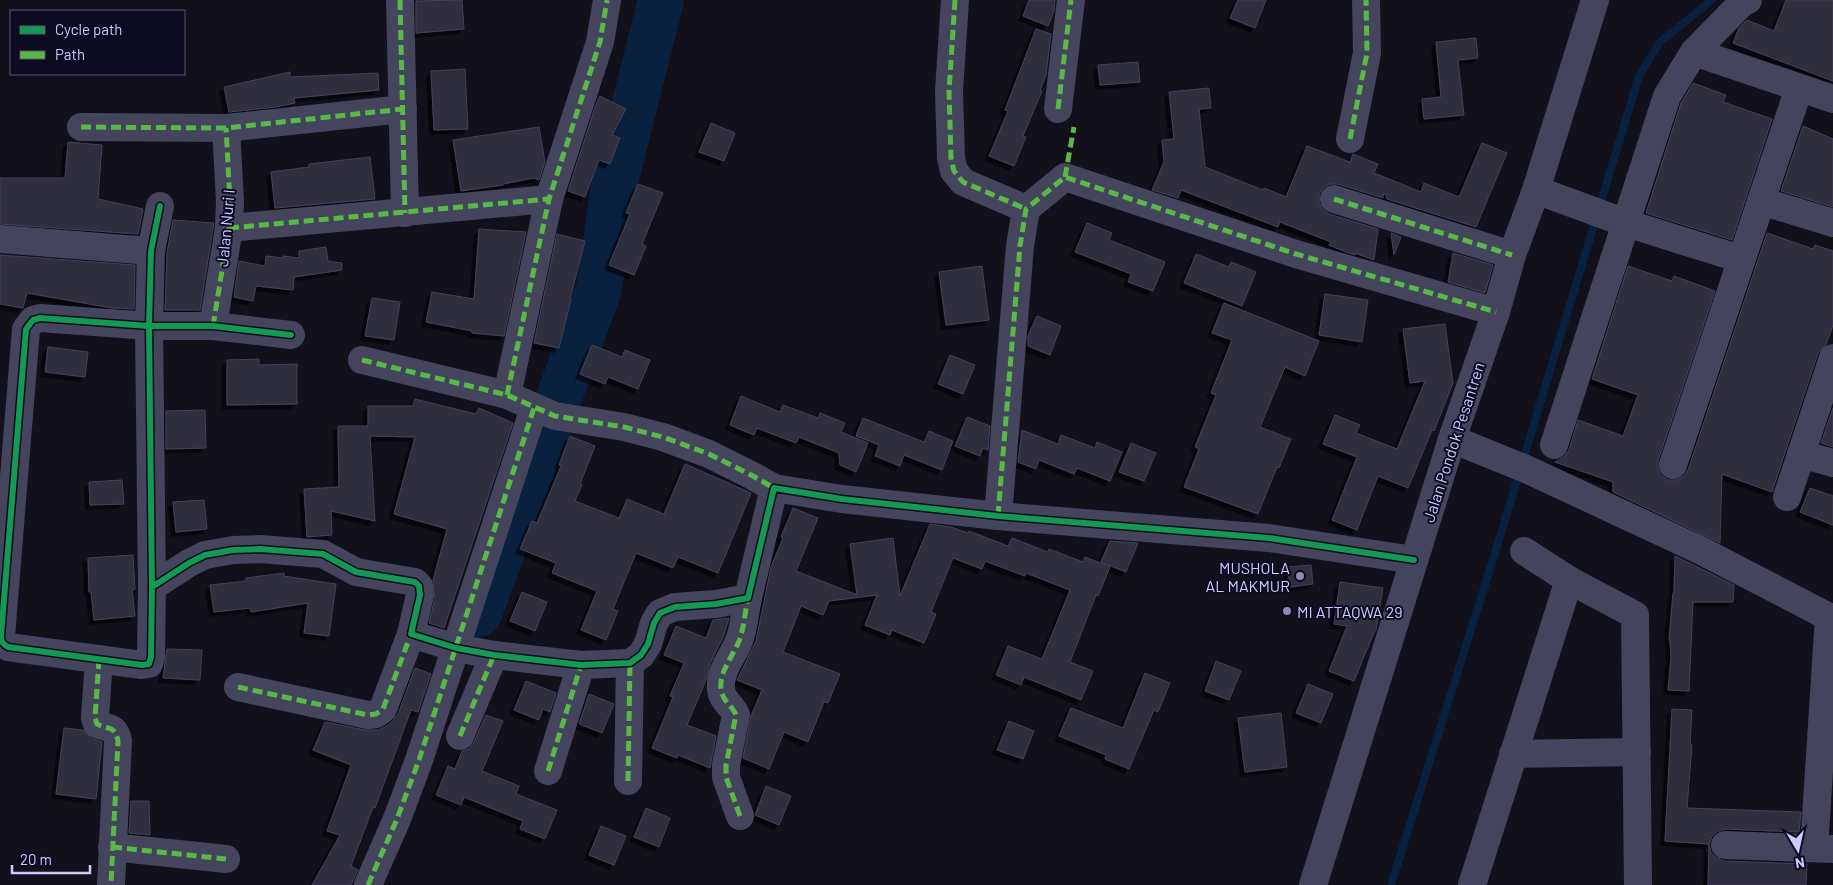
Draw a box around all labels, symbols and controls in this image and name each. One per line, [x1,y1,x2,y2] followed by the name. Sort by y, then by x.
[10,10,185,75] legend
[55,20,122,38] text: Cycle path
[55,45,85,63] text: Path
[212,188,238,268] street label: Jalan Nuri I
[1418,360,1488,524] street label: Jalan Pondok Pesantren
[1205,558,1290,595] place label: MUSHOLA AL MAKMUR
[1294,570,1306,582] marker: MUSHOLA AL MAKMUR
[1297,602,1403,621] place label: MI ATTAQWA 29
[1281,605,1293,617] marker: MI ATTAQWA 29
[1773,825,1823,875] north arrow
[12,842,90,874] scale bar
[20,850,52,868] text: 20 m
[1794,854,1806,872] text: N

